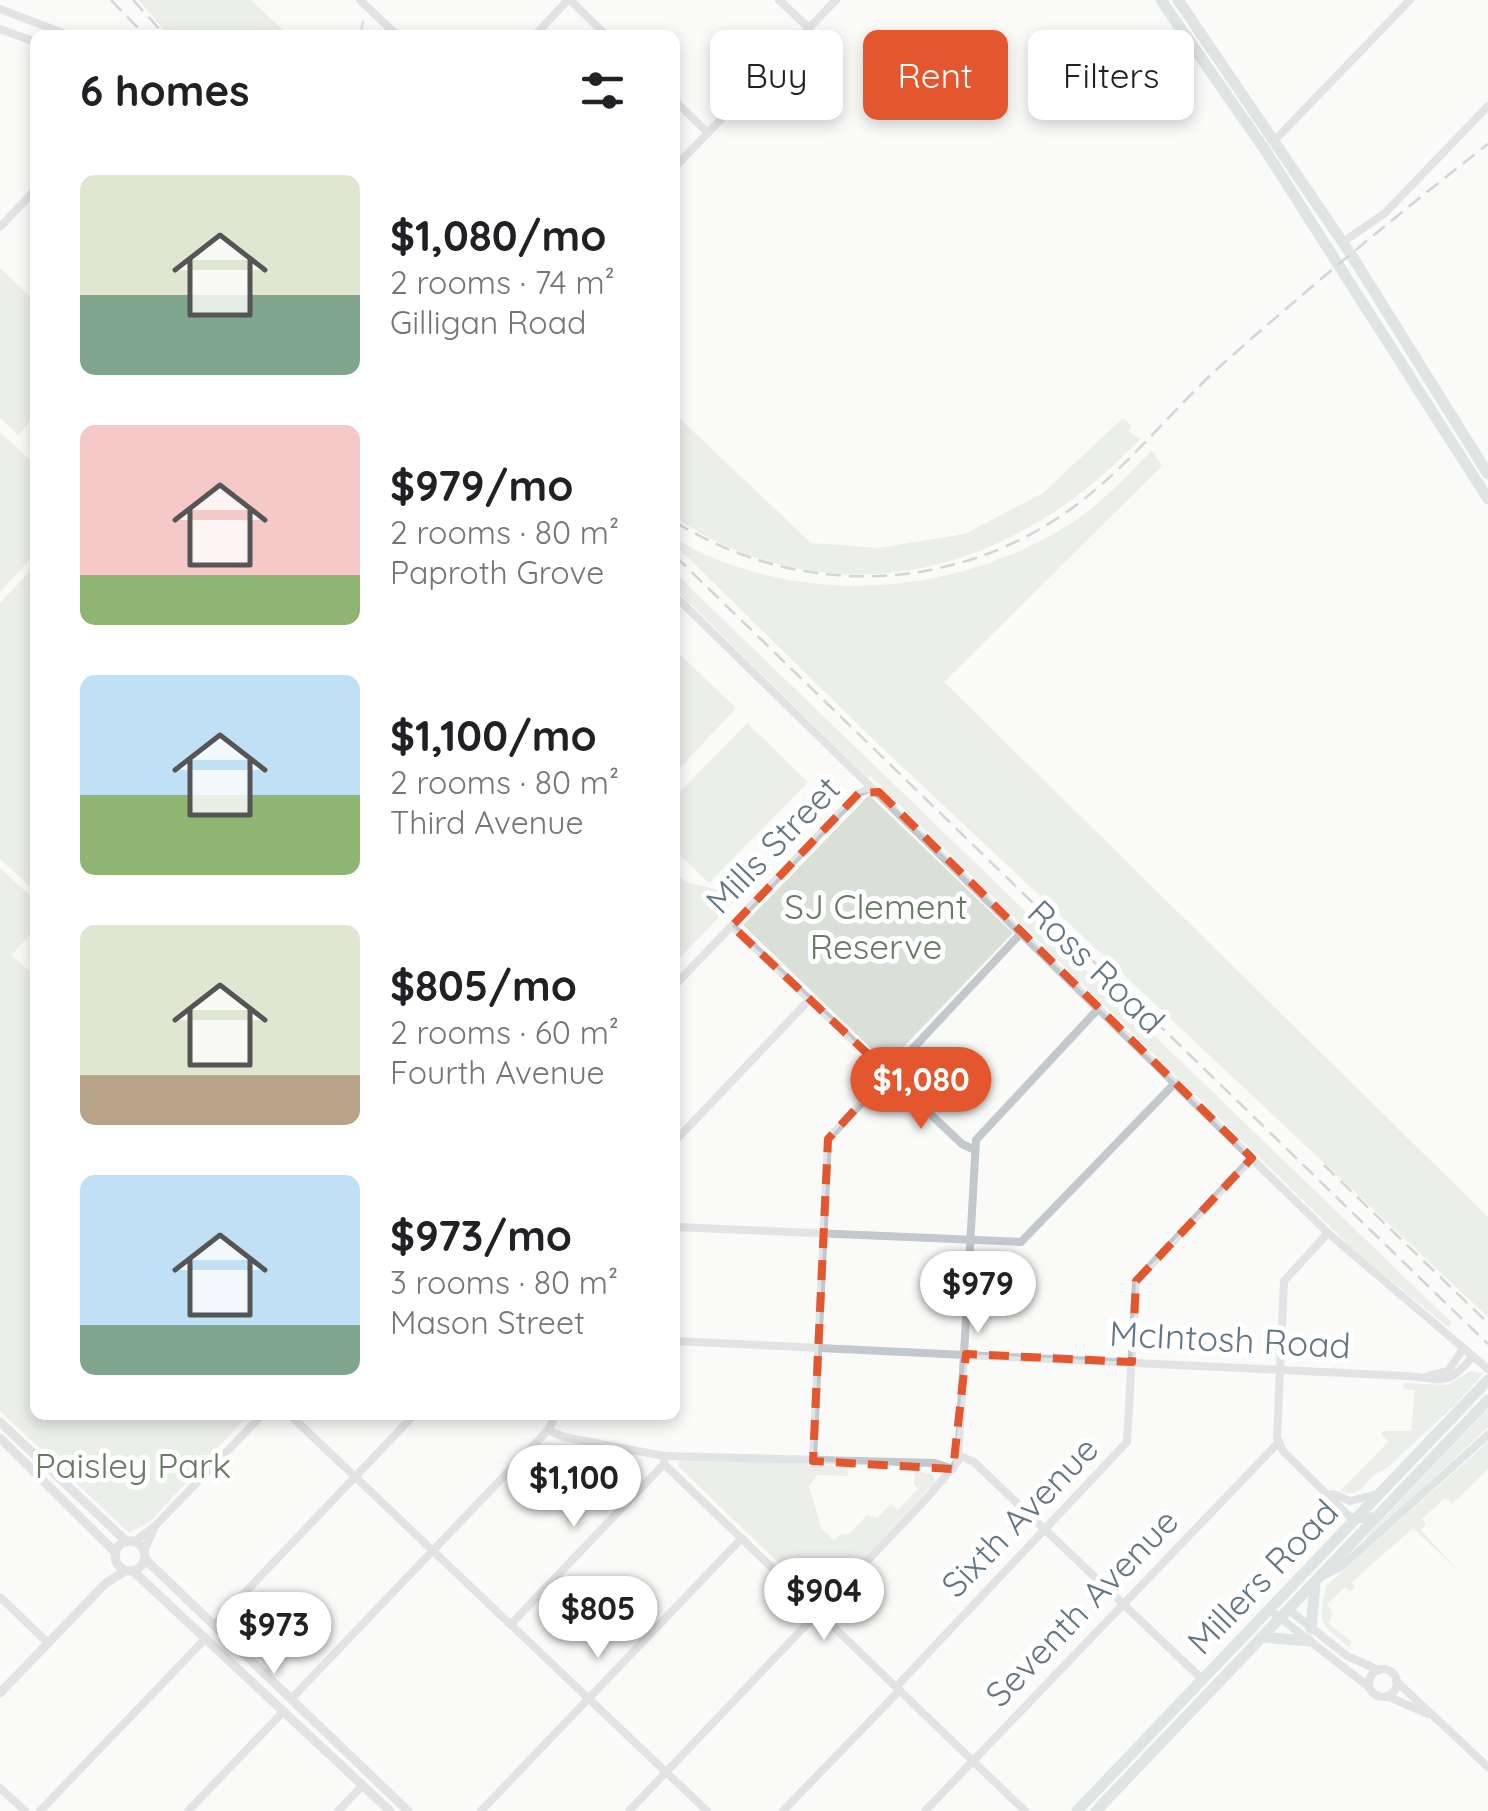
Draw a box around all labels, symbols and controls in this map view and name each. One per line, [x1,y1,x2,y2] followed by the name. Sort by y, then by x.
[710,30,843,120] chip: Buy
[863,30,1008,120] chip: Rent
[1028,30,1194,120] chip: Filters
[575,63,630,118] icon: filters
[80,64,250,117] text: 6 homes
[390,209,606,262] text: $1,080/mo
[160,215,280,335] icon: home
[390,262,615,302] text: 2 rooms · 74 m²
[390,302,586,342] text: Gilligan Road
[390,459,573,512] text: $979/mo
[160,465,280,585] icon: home
[390,512,619,552] text: 2 rooms · 80 m²
[390,552,604,592] text: Paproth Grove
[390,709,597,762] text: $1,100/mo
[160,715,280,835] icon: home
[390,762,619,802] text: 2 rooms · 80 m²
[696,766,849,922] street label: Mills Street
[390,802,584,842] text: Third Avenue
[784,884,968,968] park label: SJ Clement Reserve
[1019,890,1174,1042] street label: Ross Road
[390,959,577,1012] text: $805/mo
[160,965,280,1085] icon: home
[390,1012,619,1052] text: 2 rooms · 60 m²
[840,1047,1002,1132] pin: $1,080
[390,1052,605,1092] text: Fourth Avenue
[872,1059,970,1099] text: $1,080
[390,1209,572,1262] text: $973/mo
[160,1215,280,1335] icon: home
[919,1251,1037,1336] pin: $979
[390,1262,618,1302] text: 3 rooms · 80 m²
[942,1263,1014,1303] text: $979
[390,1302,585,1342] text: Mason Street
[1108,1311,1352,1367] street label: McIntosh Road
[932,1427,1107,1606] street label: Sixth Avenue
[35,1443,231,1487] park label: Paisley Park
[493,1445,655,1530] pin: $1,100
[529,1457,619,1497] text: $1,100
[1178,1490,1347,1663] street label: Millers Road
[976,1499,1187,1716] street label: Seventh Avenue
[765,1558,883,1643] pin: $904
[786,1570,862,1610] text: $904
[539,1576,657,1661] pin: $805
[561,1588,635,1628] text: $805
[215,1592,333,1677] pin: $973
[238,1604,310,1644] text: $973

